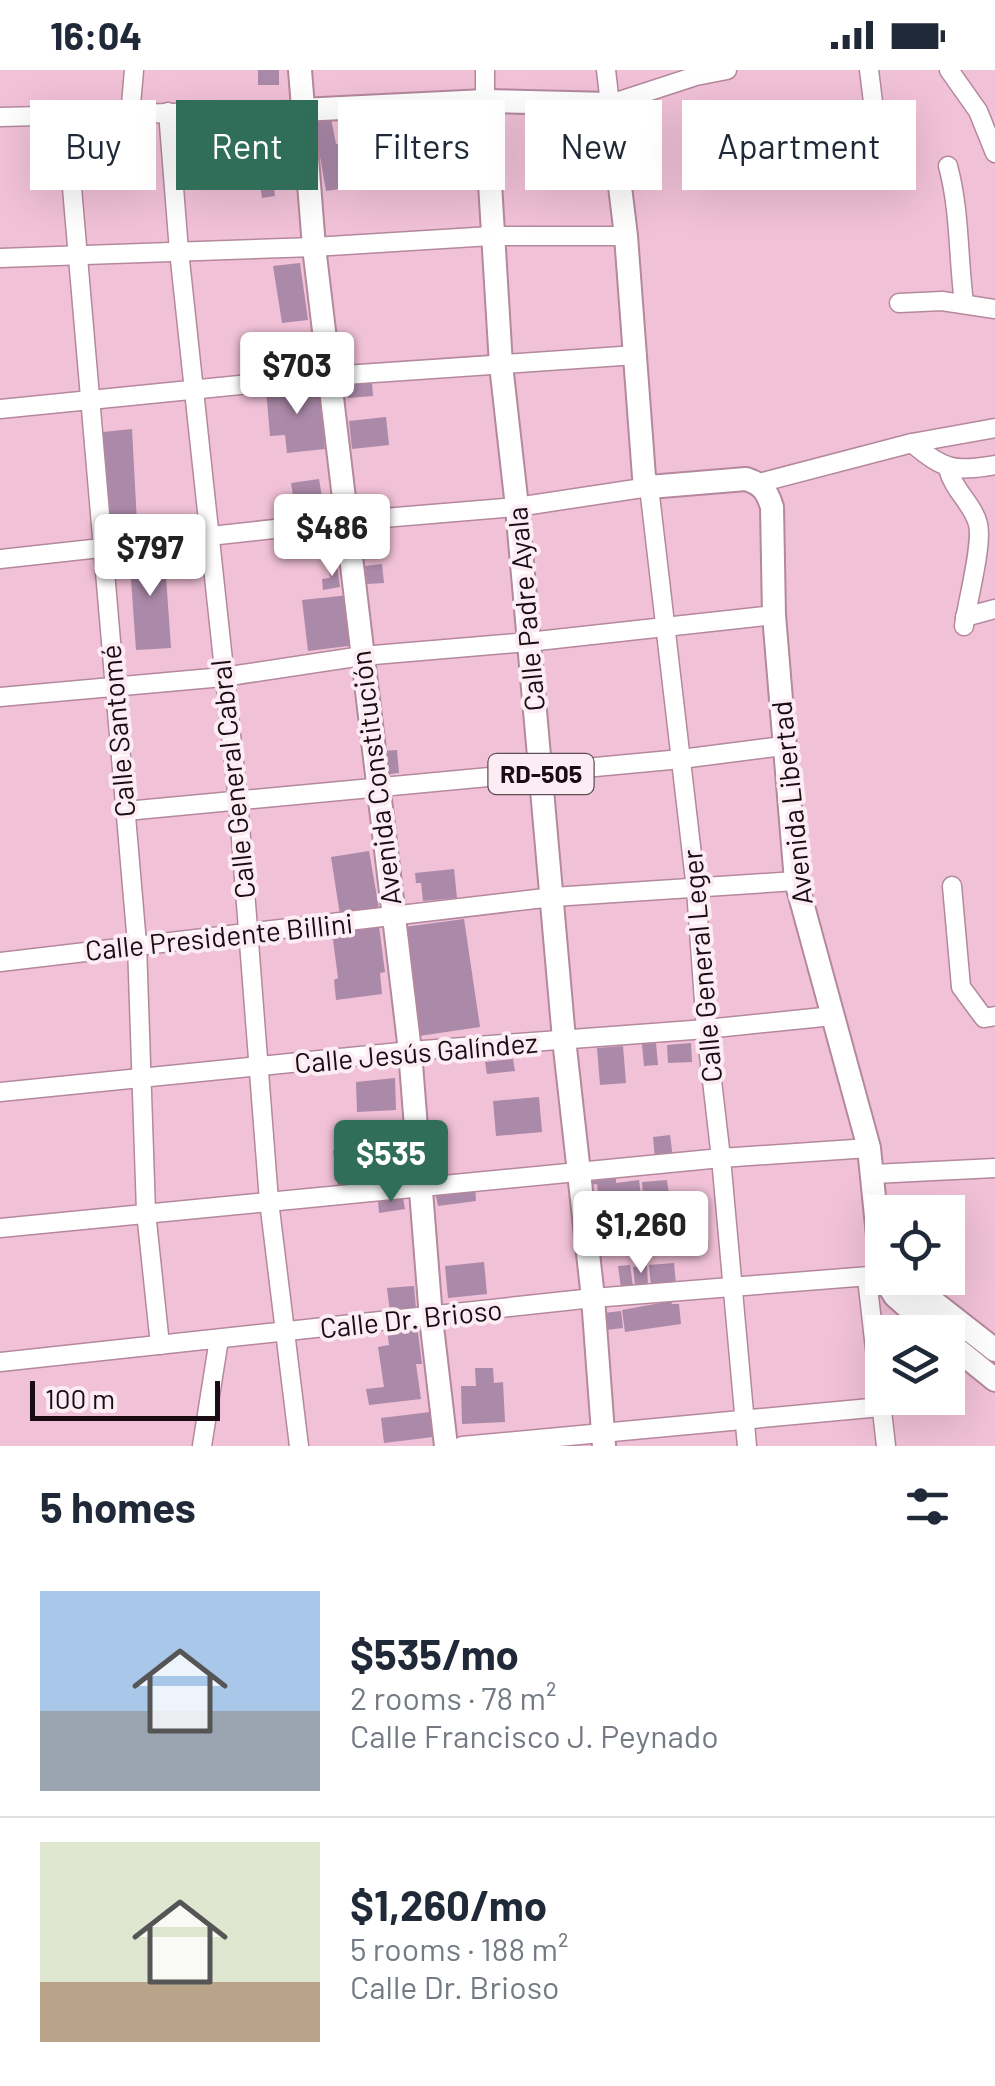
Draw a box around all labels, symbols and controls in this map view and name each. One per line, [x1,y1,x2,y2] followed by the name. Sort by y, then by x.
[50,12,142,58] text: 16:04
[30,100,156,190] chip: Buy
[176,100,318,190] chip: Rent
[338,100,505,190] chip: Filters
[525,100,662,190] chip: New
[682,100,916,190] chip: Apartment
[238,332,356,417] pin: $703
[262,345,332,383] text: $703
[273,494,391,579] pin: $486
[499,505,551,713] street label: Calle Padre Ayala
[296,507,368,545] text: $486
[91,514,209,599] pin: $797
[116,527,184,565] text: $797
[93,643,141,819] street label: Calle Santomé
[343,649,408,907] street label: Avenida Constitución
[203,658,261,900] street label: Calle General Cabral
[763,699,819,907] street label: Avenida Libertad
[488,754,594,794] road number: RD-505
[674,848,728,1084] street label: Calle General Leger
[83,905,354,967] street label: Calle Presidente Billini
[293,1024,539,1080] street label: Calle Jesús Galíndez
[332,1120,450,1205] pin: $535
[356,1133,426,1171] text: $535
[560,1191,722,1276] pin: $1,260
[865,1195,965,1415] map controls
[865,1195,965,1295] button: locate
[595,1204,687,1242] text: $1,260
[318,1292,504,1344] street label: Calle Dr. Brioso
[865,1315,965,1415] button: layers
[30,1376,220,1420] scale bar
[45,1381,115,1415] text: 100 m
[900,1479,955,1534] icon: filters
[40,1481,196,1531] text: 5 homes
[350,1628,519,1678] text: $535/mo
[120,1631,240,1751] icon: home
[350,1678,556,1716] text: 2 rooms · 78 m²
[350,1716,719,1754] text: Calle Francisco J. Peynado
[350,1879,547,1929] text: $1,260/mo
[120,1882,240,2002] icon: home
[350,1929,568,1967] text: 5 rooms · 188 m²
[350,1967,560,2005] text: Calle Dr. Brioso

